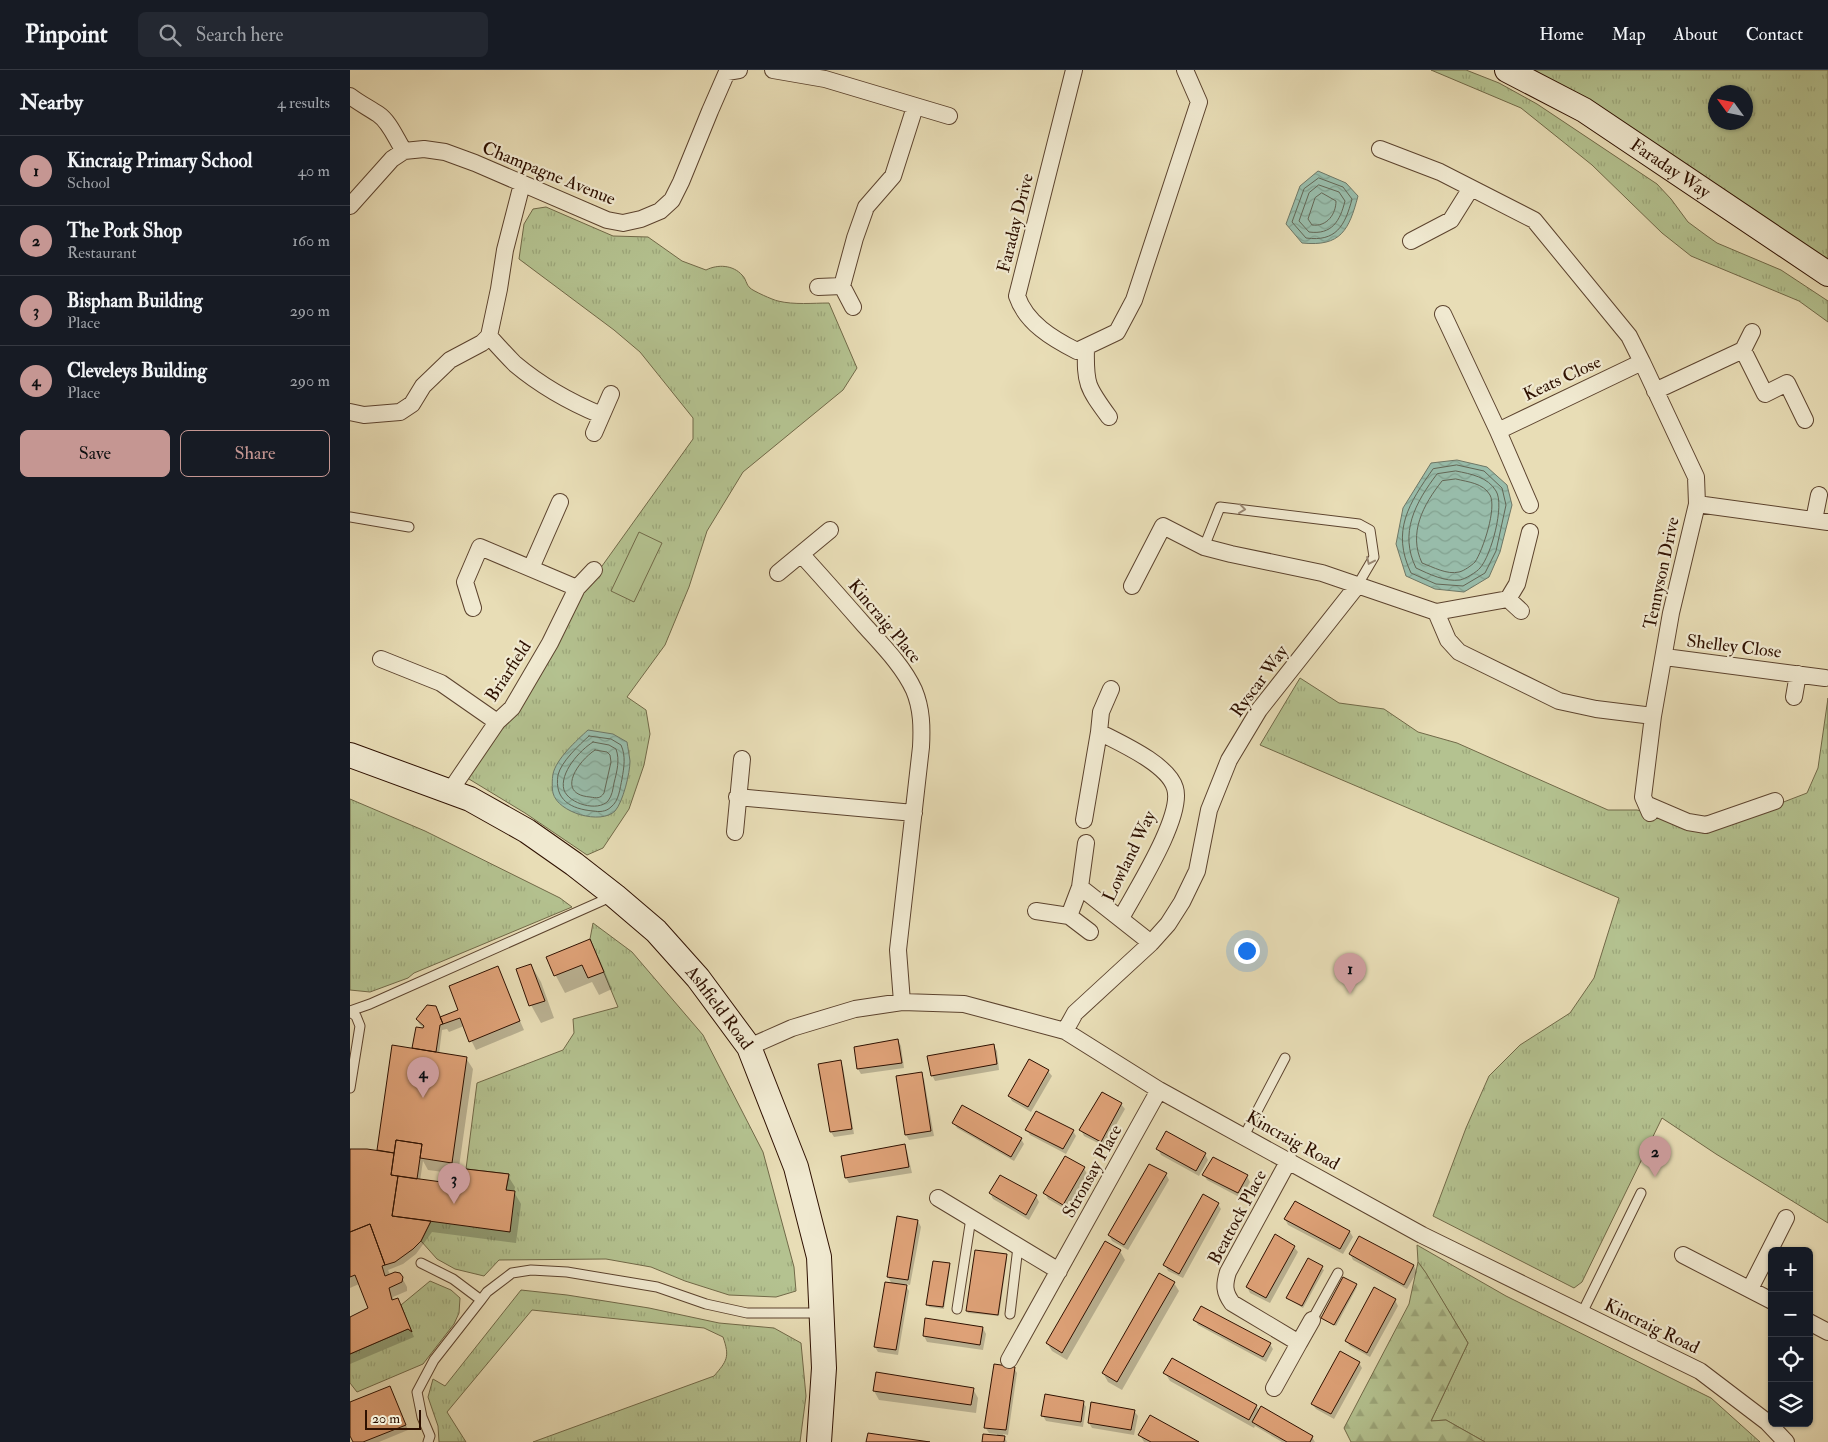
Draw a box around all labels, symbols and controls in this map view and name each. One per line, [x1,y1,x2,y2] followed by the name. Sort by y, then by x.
[138,12,488,57] search box
[25,19,108,50] text: Pinpoint
[156,21,184,49] icon: search
[196,23,283,47] text: Search here
[1539,23,1584,46] text: Home
[1612,23,1646,46] text: Map
[1674,23,1718,46] text: About
[1746,23,1803,46] text: Contact
[1708,85,1753,130] north arrow
[20,89,83,116] text: Nearby
[277,93,330,113] text: 4 results
[1626,133,1716,204] street label: Faraday Way
[479,136,619,211] street label: Champagne Avenue
[67,149,252,173] text: Kincraig Primary School
[33,161,39,181] text: 1
[297,161,330,181] text: 40 m
[992,171,1039,275] street label: Faraday Drive
[67,173,110,193] text: School
[67,219,182,243] text: The Pork Shop
[32,231,40,251] text: 2
[292,231,330,251] text: 160 m
[67,243,136,263] text: Restaurant
[67,289,203,313] text: Bispham Building
[33,301,39,321] text: 3
[290,301,330,321] text: 290 m
[67,313,100,333] text: Place
[1520,350,1605,406] street label: Keats Close
[67,359,207,383] text: Cleveleys Building
[32,371,40,391] text: 4
[290,371,330,391] text: 290 m
[67,383,100,403] text: Place
[20,430,170,477] button: Save
[180,430,330,477] button: Share
[1239,503,1247,514] one-way arrow
[1638,514,1685,631] street label: Tennyson Drive
[1367,556,1377,565] one-way arrow
[843,575,927,668] street label: Kincraig Place
[1685,629,1783,664] street label: Shelley Close
[480,636,537,706] street label: Briarfield
[1226,640,1294,722] street label: Ryscar Way
[1098,806,1162,906] street label: Lowland Way
[1234,938,1260,964] your location
[1334,953,1366,994] pin: 1
[680,960,758,1054] street label: Ashfield Road
[407,1057,439,1098] pin: 4
[1242,1105,1344,1176] street label: Kincraig Road
[1057,1120,1128,1222] street label: Stronsay Place
[1639,1136,1671,1177] pin: 2
[438,1163,470,1204] pin: 3
[1203,1166,1272,1269] street label: Beattock Place
[1768,1247,1813,1427] map controls
[1768,1247,1813,1292] button: +
[1768,1292,1813,1337] button: −
[1600,1294,1703,1359] street label: Kincraig Road
[1768,1337,1813,1382] button: locate
[1768,1382,1813,1427] button: layers
[365,1407,421,1430] scale bar
[372,1410,400,1427] text: 20 m

